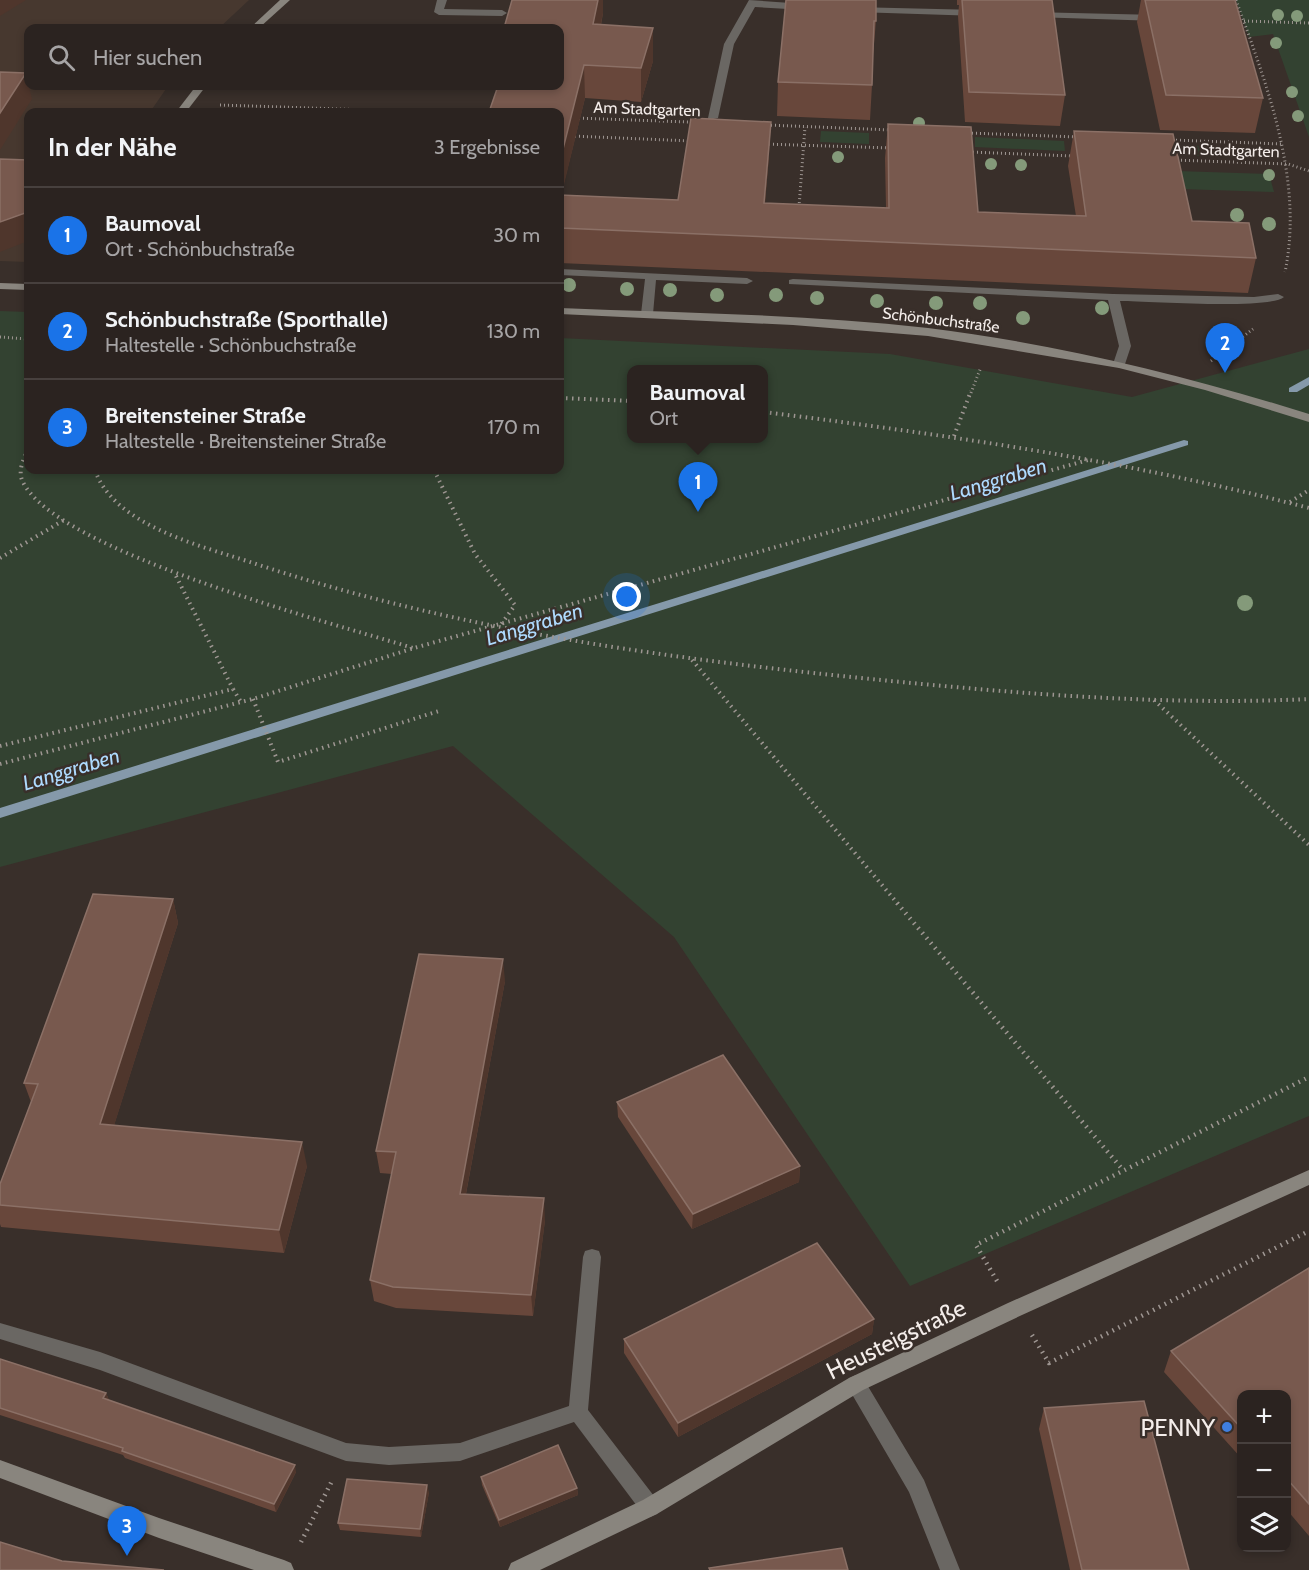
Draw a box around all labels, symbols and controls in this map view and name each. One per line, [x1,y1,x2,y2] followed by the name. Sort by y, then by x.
[24,24,564,90] search box
[45,41,78,74] icon: search
[93,44,202,71] text: Hier suchen
[593,98,701,120] street label: Am Stadtgarten
[48,131,177,163] text: In der Nähe
[434,135,540,159] text: 3 Ergebnisse
[1172,139,1280,161] street label: Am Stadtgarten
[105,210,201,237] text: Baumoval
[64,223,71,247] text: 1
[493,223,540,247] text: 30 m
[105,237,295,261] text: Ort · Schönbuchstraße
[881,303,1001,337] street label: Schönbuchstraße
[105,306,389,333] text: Schönbuchstraße (Sporthalle)
[62,319,73,343] text: 2
[487,319,540,343] text: 130 m
[1206,324,1244,373] pin: 2
[105,333,356,357] text: Haltestelle · Schönbuchstraße
[627,365,768,443] popup
[650,379,745,406] text: Baumoval
[105,402,306,429] text: Breitensteiner Straße
[650,406,678,430] text: Ort
[62,415,73,439] text: 3
[488,415,540,439] text: 170 m
[105,429,386,453] text: Haltestelle · Breitensteiner Straße
[946,452,1050,506] water label: Langgraben
[678,462,718,512] pin: 1
[612,582,641,611] your location
[482,597,586,651] water label: Langgraben
[19,742,123,796] water label: Langgraben
[821,1293,971,1385] street label: Heusteigstraße
[1237,1390,1291,1552] map controls
[1237,1390,1291,1444] button: +
[1141,1413,1215,1442] place label: PENNY
[1220,1420,1234,1434] marker: PENNY
[1237,1444,1291,1498] button: −
[1237,1498,1291,1552] button: layers
[108,1506,146,1556] pin: 3

